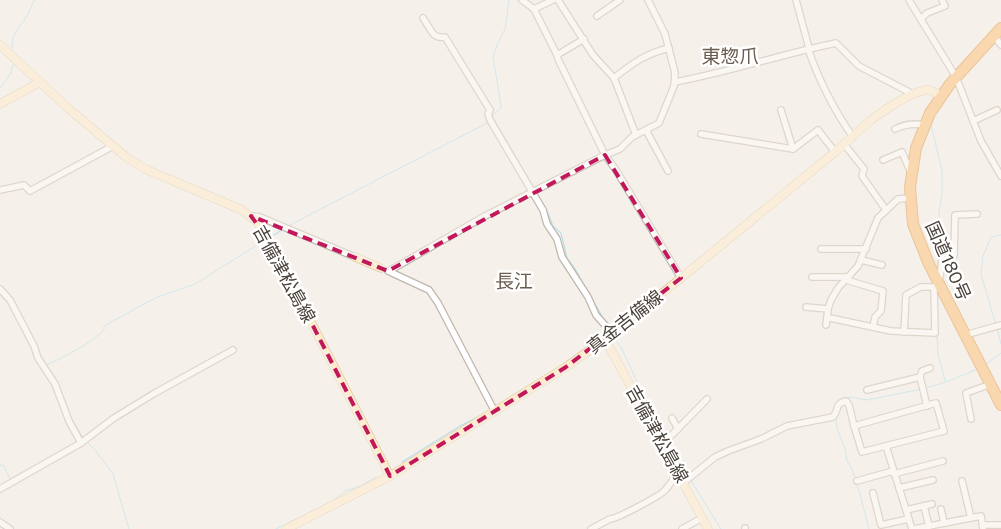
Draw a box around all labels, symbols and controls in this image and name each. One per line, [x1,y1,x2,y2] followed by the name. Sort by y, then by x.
[701,44,759,67] district label: 東惣爪
[922,218,976,304] street label: 国道180号
[249,221,321,326] street label: 吉備津松島線
[495,269,533,292] district label: 長江
[582,285,667,358] street label: 真金吉備線
[622,381,694,486] street label: 吉備津松島線

